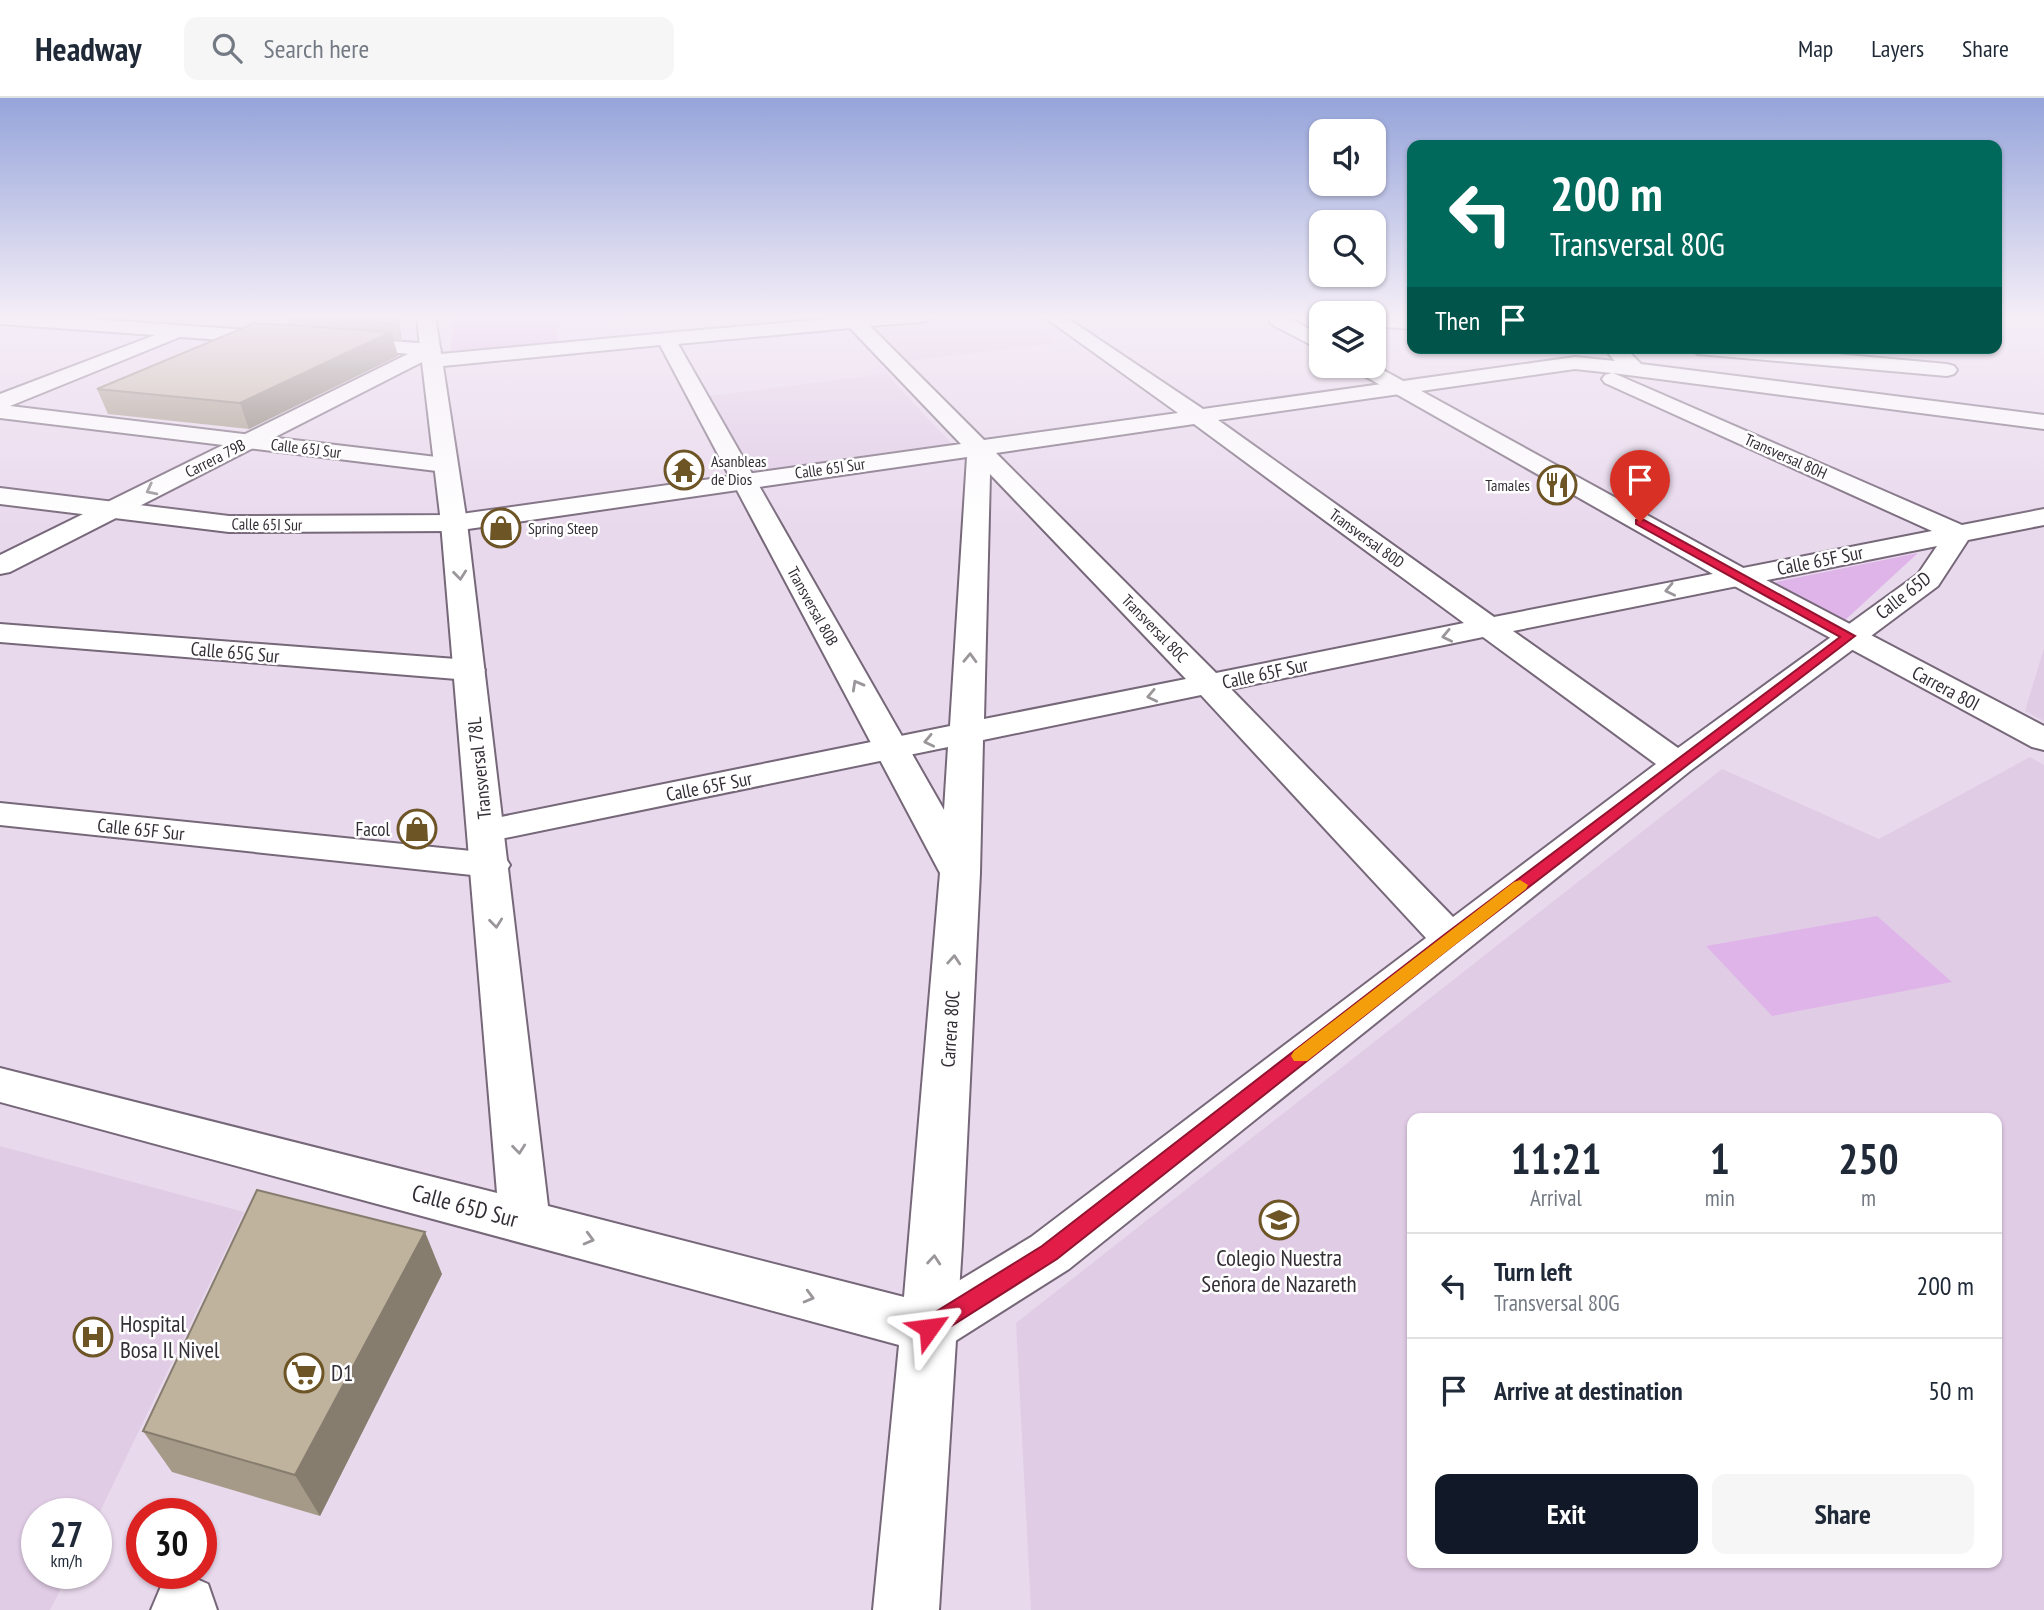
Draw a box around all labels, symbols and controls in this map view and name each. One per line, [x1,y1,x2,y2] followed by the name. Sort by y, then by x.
[184,17,674,80] search box
[35,27,142,70] text: Headway
[208,29,246,67] icon: search
[264,32,369,65] text: Search here
[1798,33,1833,64] text: Map
[1871,33,1924,64] text: Layers
[1962,33,2009,64] text: Share
[1309,119,1386,378] map controls
[1309,119,1386,196] button: sound
[1550,161,1663,225] text: 200 m
[1435,168,1526,259] icon: left
[1309,210,1386,287] button: search
[1550,223,1725,265] text: Transversal 80G
[1309,301,1386,378] button: layers
[1494,301,1532,339] icon: arrive
[1435,304,1480,337] text: Then
[1742,429,1830,483] street label: Transversal 80H
[181,434,249,482] street label: Carrera 79B
[270,434,343,462] street label: Calle 65J Sur
[663,449,705,491] temple icon: Asanbleas de Dios
[1610,450,1670,522] pin
[711,451,767,489] place label: Asanbleas de Dios
[794,453,867,483] street label: Calle 65I Sur
[1621,461,1659,499] icon: arrive
[1536,464,1578,506] restaurant icon: Tamales
[1485,475,1530,495] place label: Tamales
[146,482,158,496] one-way arrow
[1326,504,1408,572] street label: Transversal 80D
[480,507,522,549] shop icon: Spring Steep
[231,513,303,535] street label: Calle 65I Sur
[528,518,598,538] place label: Spring Steep
[1775,540,1866,580] street label: Calle 65F Sur
[783,563,843,649] street label: Transversal 80B
[1870,566,1936,624] street label: Calle 65D
[452,569,467,580] one-way arrow
[1664,582,1676,597] one-way arrow
[1118,590,1192,666] street label: Transversal 80C
[1441,627,1453,642] one-way arrow
[190,636,281,668] street label: Calle 65G Sur
[1220,652,1311,694] street label: Calle 65F Sur
[963,653,978,664] one-way arrow
[1908,660,1984,716] street label: Carrera 80I
[852,679,865,692] one-way arrow
[1146,687,1158,702] one-way arrow
[462,716,496,820] street label: Transversal 78L
[923,733,935,748] one-way arrow
[664,766,755,806] street label: Calle 65F Sur
[396,808,438,850] shop icon: Facol
[96,813,186,846] street label: Calle 65F Sur
[355,817,391,841] place label: Facol
[489,917,504,928] one-way arrow
[947,954,962,965] one-way arrow
[935,989,965,1068] street label: Carrera 80C
[1510,1131,1601,1186] text: 11:21
[1710,1131,1730,1186] text: 1
[1838,1131,1899,1186] text: 250
[511,1144,526,1155] one-way arrow
[409,1177,522,1234] street label: Calle 65D Sur
[1530,1183,1582,1212] text: Arrival
[1705,1183,1735,1212] text: min
[1861,1183,1876,1212] text: m
[1258,1199,1300,1241] school or university icon: Colegio Nuestra Señora de Nazareth
[583,1231,595,1245] one-way arrow
[1201,1243,1357,1298] place label: Colegio Nuestra Señora de Nazareth
[926,1254,941,1265] one-way arrow
[1494,1255,1572,1288] text: Turn left
[1435,1267,1473,1305] icon: left
[1916,1269,1974,1302] text: 200 m
[1494,1288,1620,1317] text: Transversal 80G
[803,1289,815,1303] one-way arrow
[892,1291,966,1365] position arrow
[120,1309,220,1364] place label: Hospital Bosa Il Nivel
[72,1316,114,1358] hospital icon: Hospital Bosa Il Nivel
[283,1352,325,1394] supermarket icon: D1
[331,1358,353,1387] place label: D1
[1435,1372,1473,1410] icon: arrive
[1494,1374,1683,1407] text: Arrive at destination
[1928,1374,1974,1407] text: 50 m
[1435,1474,1698,1554] button: Exit
[1712,1474,1974,1554] button: Share
[126,1498,217,1589] speed limit sign: 30
[50,1511,83,1557] text: 27
[51,1549,82,1572] text: km/h

